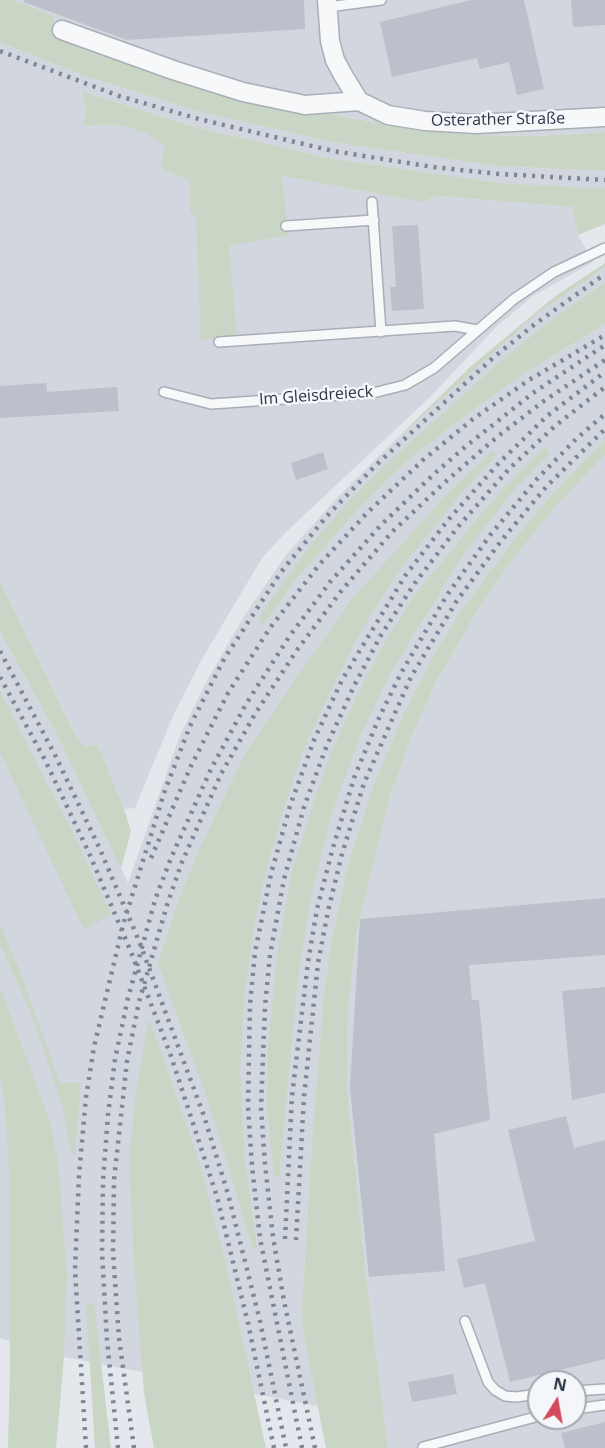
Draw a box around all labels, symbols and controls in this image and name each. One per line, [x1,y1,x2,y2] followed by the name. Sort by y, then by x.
[431,109,565,131] street label: Osterather Straße
[258,382,374,410] street label: Im Gleisdreieck
[527,1370,587,1430] north arrow
[552,1372,569,1396] text: N

